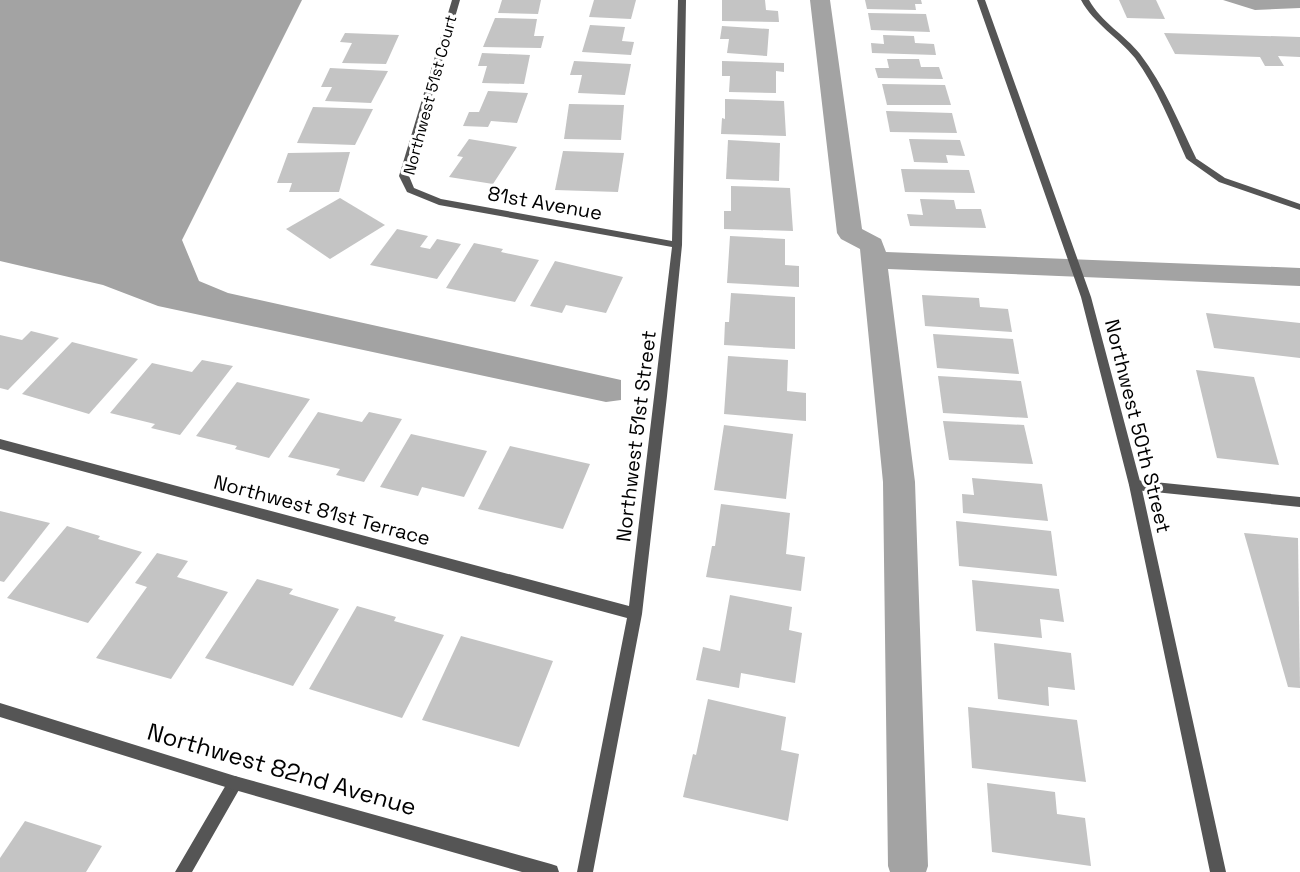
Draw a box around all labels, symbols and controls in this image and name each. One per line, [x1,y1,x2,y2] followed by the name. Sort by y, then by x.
[399,13,461,177] street label: Northwest 51st Court
[486,180,604,226] street label: 81st Avenue
[1099,316,1177,536] street label: Northwest 50th Street
[610,329,662,543] street label: Northwest 51st Street
[211,469,433,551] street label: Northwest 81st Terrace
[144,716,420,822] street label: Northwest 82nd Avenue

